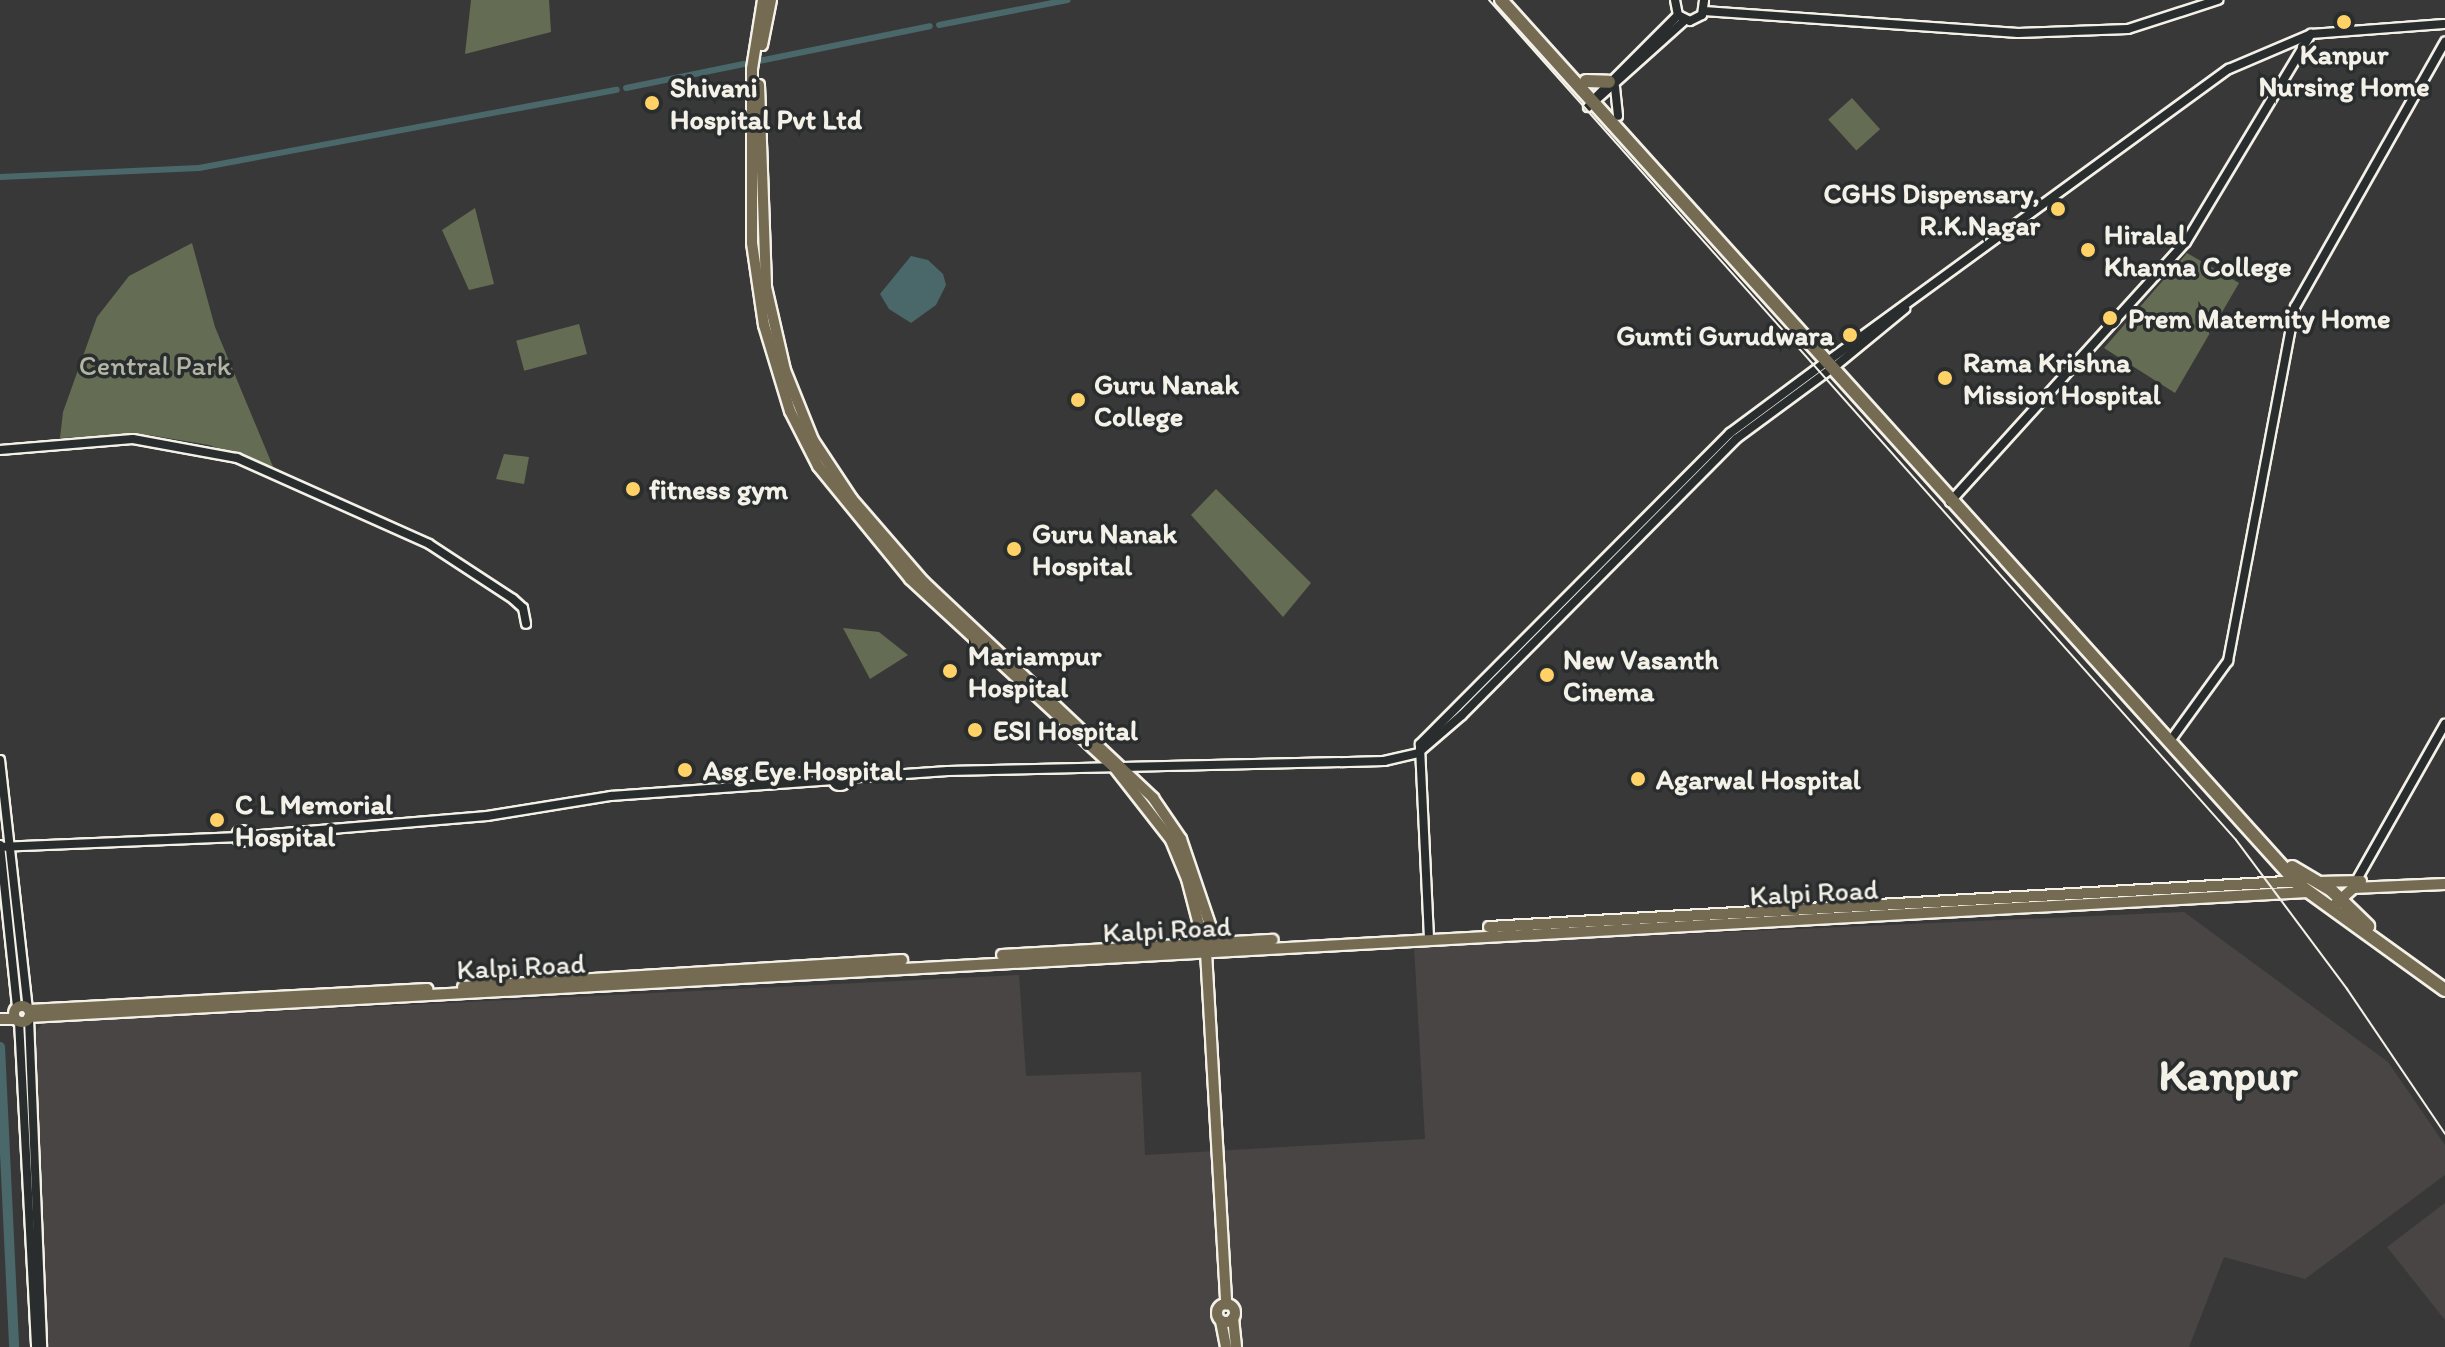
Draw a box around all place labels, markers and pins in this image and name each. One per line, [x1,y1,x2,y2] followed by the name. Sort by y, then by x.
[2333,11,2355,33] marker: Kanpur Nursing Home
[2258,37,2430,103] place label: Kanpur Nursing Home
[670,70,862,136] place label: Shivani Hospital Pvt Ltd
[641,92,663,114] marker: Shivani Hospital Pvt Ltd
[1823,176,2040,242] place label: CGHS Dispensary, R.K.Nagar
[2047,198,2069,220] marker: CGHS Dispensary, R.K.Nagar
[2104,217,2292,283] place label: Hiralal Khanna College
[2079,241,2097,259] marker: Hiralal Khanna College
[2128,301,2392,335] place label: Prem Maternity Home
[2099,307,2121,329] marker: Prem Maternity Home
[1616,318,1834,352] place label: Gumti Gurudwara
[1841,326,1859,344] marker: Gumti Gurudwara
[1963,345,2161,411] place label: Rama Krishna Mission Hospital
[1094,367,1239,433] place label: Guru Nanak College
[1934,367,1956,389] marker: Rama Krishna Mission Hospital
[1069,391,1087,409] marker: Guru Nanak College
[649,472,788,506] place label: fitness gym
[624,480,642,498] marker: fitness gym
[1032,516,1177,582] place label: Guru Nanak Hospital
[1003,538,1025,560] marker: Guru Nanak Hospital
[968,638,1101,704] place label: Mariampur Hospital
[1563,642,1717,708] place label: New Vasanth Cinema
[939,660,961,682] marker: Mariampur Hospital
[1538,666,1556,684] marker: New Vasanth Cinema
[993,713,1138,747] place label: ESI Hospital
[964,719,986,741] marker: ESI Hospital
[703,753,902,787] place label: Asg Eye Hospital
[674,759,696,781] marker: Asg Eye Hospital
[1656,762,1861,796] place label: Agarwal Hospital
[1627,768,1649,790] marker: Agarwal Hospital
[235,787,393,853] place label: C L Memorial Hospital
[206,809,228,831] marker: C L Memorial Hospital

